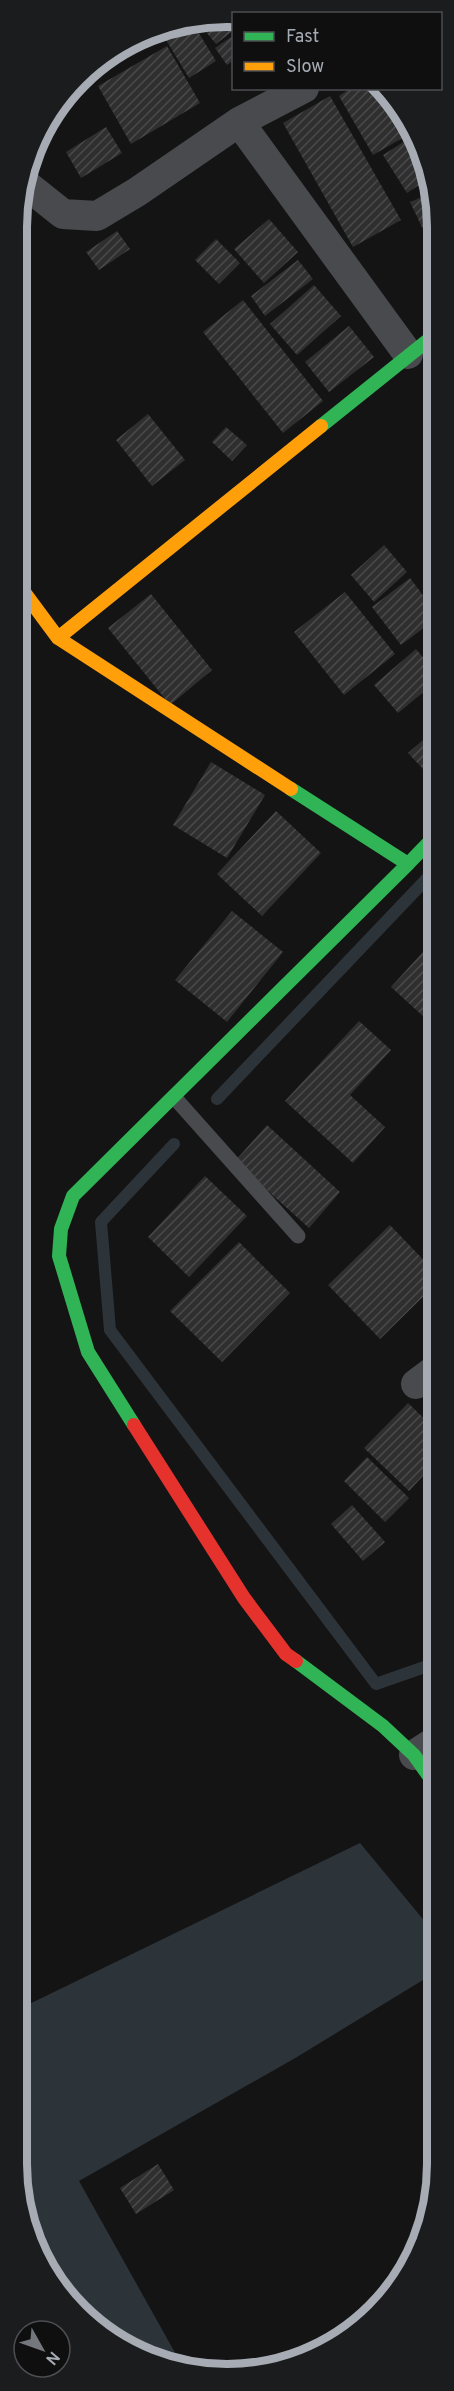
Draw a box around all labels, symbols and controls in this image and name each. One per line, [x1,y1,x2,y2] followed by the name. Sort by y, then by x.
[232,12,442,90] legend
[286,26,319,49] text: Fast
[286,56,324,79] text: Slow
[12,2319,72,2379] north arrow
[41,2347,63,2368] text: N

